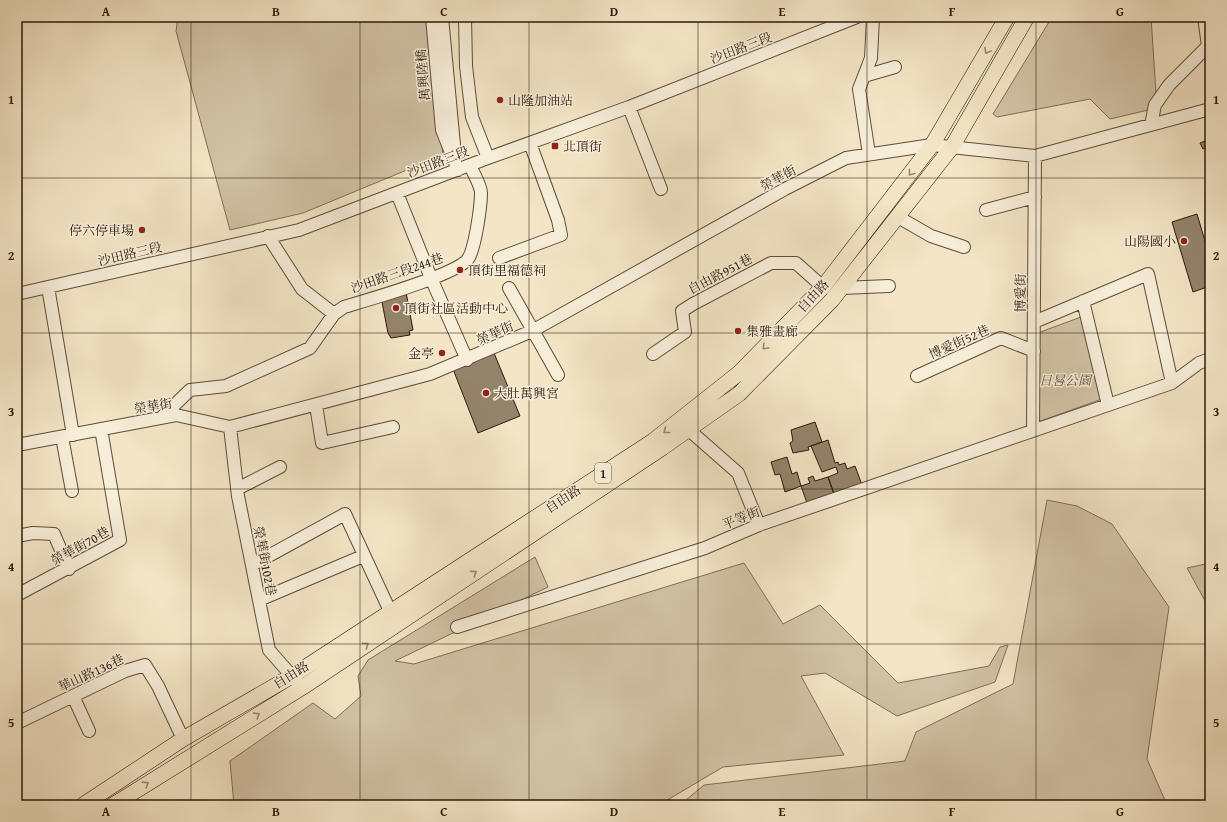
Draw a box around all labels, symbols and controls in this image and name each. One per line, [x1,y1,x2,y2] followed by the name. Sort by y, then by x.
[102,2,111,21] text: A
[272,2,280,21] text: B
[440,2,448,21] text: C
[610,2,618,21] text: D
[779,2,786,21] text: E
[949,2,956,21] text: F
[1116,2,1124,21] text: G
[707,27,775,69] street label: 沙田路三段
[985,47,992,54] one-way arrow
[411,48,435,102] street label: 萬興陸橋
[8,90,14,109] text: 1
[1213,90,1219,109] text: 1
[508,91,573,110] place label: 山隆加油站
[495,95,505,105] marker: 山隆加油站
[563,137,602,156] place label: 北頂街
[404,141,472,183] street label: 沙田路三段
[550,141,560,151] marker: 北頂街
[756,160,800,196] street label: 榮華街
[909,168,916,175] one-way arrow
[69,221,134,240] place label: 停六停車場
[137,225,147,235] marker: 停六停車場
[1124,232,1176,251] place label: 山陽國小
[1179,236,1189,246] marker: 山陽國小
[96,237,164,271] street label: 沙田路三段
[8,246,15,265] text: 2
[1213,246,1220,265] text: 2
[348,248,446,298] street label: 沙田路三段244巷
[684,249,756,299] street label: 自由路951巷
[468,261,546,280] place label: 頂街里福德祠
[455,265,465,275] marker: 頂街里福德祠
[1011,273,1030,313] street label: 博愛街
[793,275,833,317] street label: 自由路
[404,299,508,318] place label: 頂街社區活動中心
[391,303,401,313] marker: 頂街社區活動中心
[473,316,517,350] street label: 榮華街
[926,320,992,364] street label: 博愛街52巷
[746,322,798,341] place label: 集雅畫廊
[733,326,743,336] marker: 集雅畫廊
[762,342,770,350] one-way arrow
[408,344,434,363] place label: 金亭
[437,348,447,358] marker: 金亭
[1039,371,1093,390] park label: 日晷公園
[494,384,559,403] place label: 大肚萬興宮
[481,388,491,398] marker: 大肚萬興宮
[132,394,174,418] street label: 榮華街
[8,402,14,421] text: 3
[1213,402,1219,421] text: 3
[663,426,670,433] one-way arrow
[595,463,611,483] road number: 1
[541,480,585,518] street label: 自由路
[719,502,763,534] street label: 平等街
[47,522,113,570] street label: 榮華街70巷
[249,524,281,598] street label: 榮華街102巷
[8,557,15,576] text: 4
[1213,557,1220,576] text: 4
[470,570,477,578] one-way arrow
[362,642,369,650] one-way arrow
[55,649,127,697] street label: 華山路136巷
[269,657,313,693] street label: 自由路
[8,713,15,732] text: 5
[252,713,259,720] one-way arrow
[1213,713,1220,732] text: 5
[142,782,149,789] one-way arrow
[102,802,111,821] text: A
[272,802,280,821] text: B
[440,802,448,821] text: C
[610,802,618,821] text: D
[779,802,786,821] text: E
[949,802,956,821] text: F
[1116,802,1124,821] text: G

